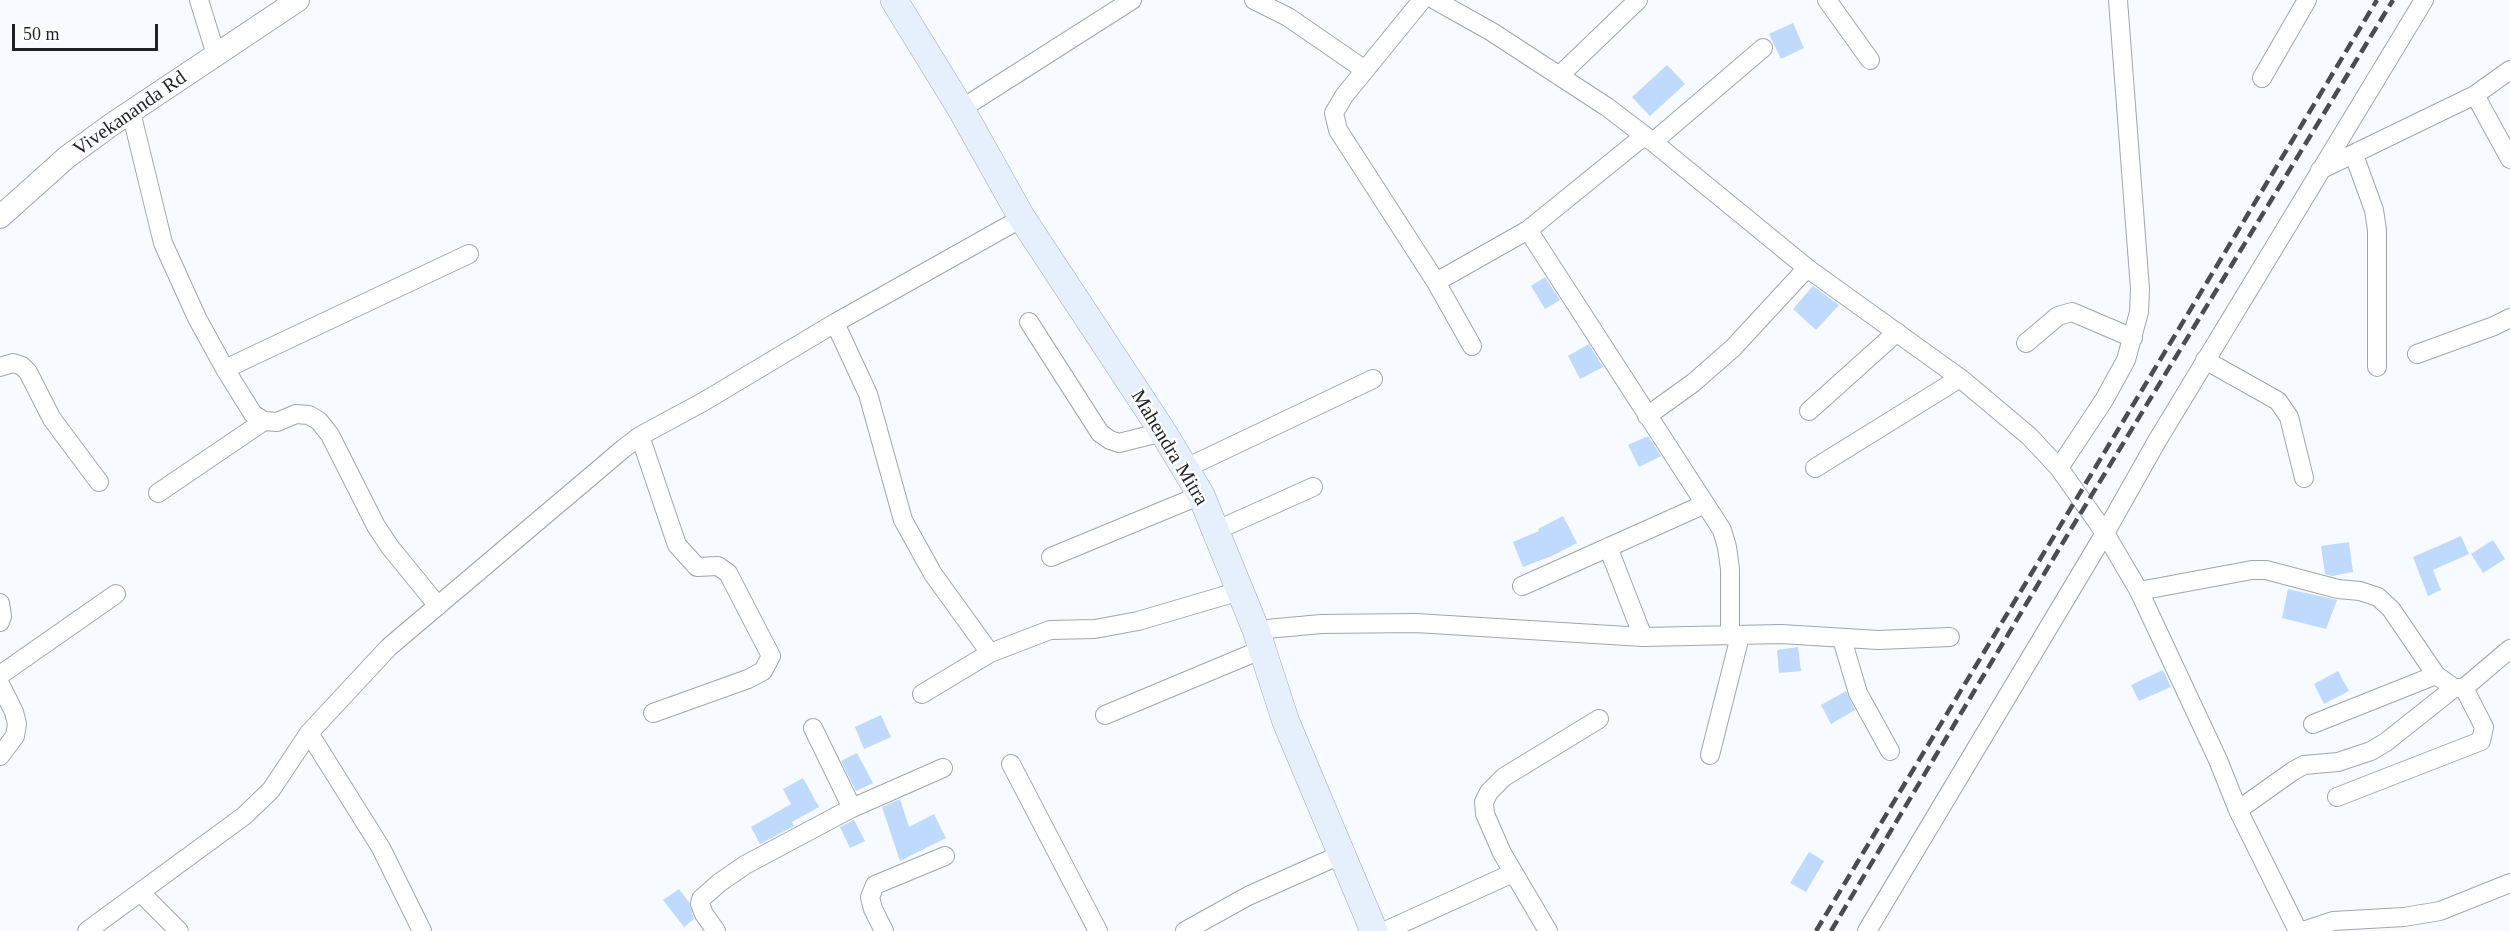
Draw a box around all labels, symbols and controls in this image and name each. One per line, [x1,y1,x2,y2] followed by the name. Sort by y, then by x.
[15,12,160,50] scale bar
[23,24,60,44] text: 50 m
[69,66,191,162] street label: Vivekananda Rd
[1125,386,1213,510] street label: Mahendra Mitra

